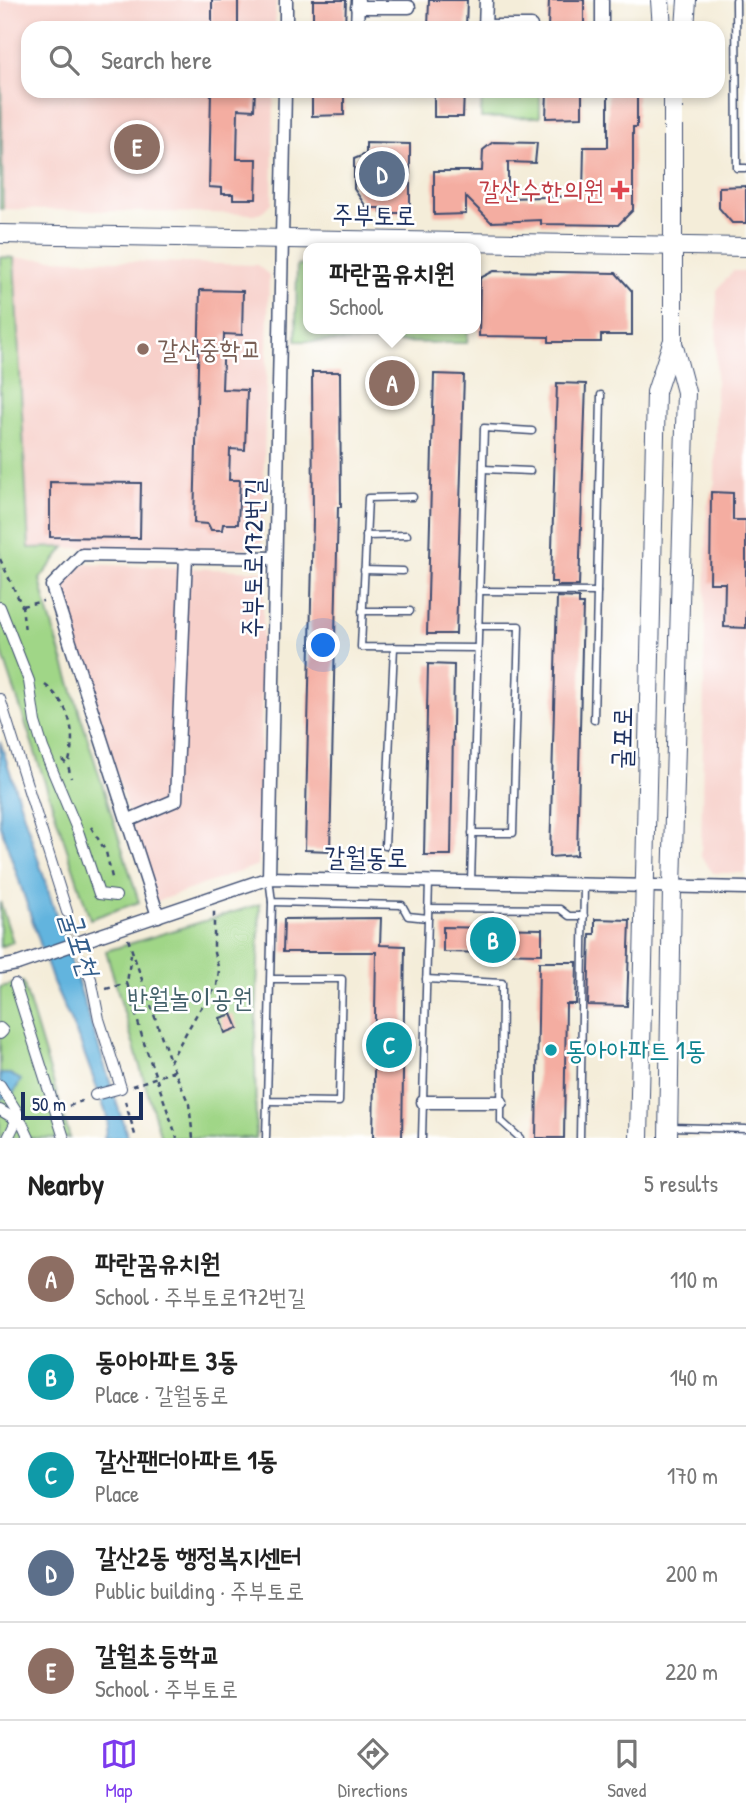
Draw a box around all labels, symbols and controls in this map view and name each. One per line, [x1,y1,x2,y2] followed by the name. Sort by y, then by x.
[21,21,725,98] search box
[45,41,83,79] icon: search
[101,42,212,77] text: Search here
[114,121,160,173] pin: E
[359,148,405,200] pin: D
[478,172,604,207] place label: 갈산수한의원
[610,180,630,200] marker: 갈산수한의원
[332,196,416,233] street label: 주부토로
[303,243,481,334] popup
[329,255,455,290] text: 파란꿈유치원
[329,291,383,322] text: School
[157,331,262,366] place label: 갈산중학교
[135,341,151,357] marker: 갈산중학교
[369,357,415,409] pin: A
[234,478,271,638] street label: 주부토로172번길
[306,628,340,662] your location
[603,706,640,770] street label: 굴포로
[324,838,408,875] street label: 갈월동로
[51,905,109,983] water label: 굴포천
[470,914,516,966] pin: B
[127,980,253,1015] park label: 반월놀이공원
[366,1019,412,1071] pin: C
[565,1032,706,1067] place label: 동아아파트 1동
[543,1042,559,1058] marker: 동아아파트 1동
[21,1089,144,1121] scale bar
[32,1091,66,1117] text: 50 m
[28,1164,104,1204] text: Nearby
[644,1168,718,1199] text: 5 results
[95,1245,221,1280] text: 파란꿈유치원
[45,1264,57,1295] text: A
[670,1264,718,1295] text: 110 m
[95,1281,306,1312] text: School · 주부토로172번길
[95,1343,238,1378] text: 동아아파트 3동
[45,1362,57,1393] text: B
[670,1362,718,1393] text: 140 m
[95,1379,229,1410] text: Place · 갈월동로
[95,1442,278,1477] text: 갈산팬더아파트 1동
[45,1460,57,1491] text: C
[667,1460,718,1491] text: 170 m
[95,1478,139,1509] text: Place
[95,1539,301,1574] text: 갈산2동 행정복지센터
[46,1558,56,1589] text: D
[666,1558,718,1589] text: 200 m
[95,1575,304,1606] text: Public building · 주부토로
[95,1637,221,1672] text: 갈월초등학교
[46,1656,56,1687] text: E
[665,1656,718,1687] text: 220 m
[95,1673,238,1704] text: School · 주부토로
[100,1735,138,1803] tab: Map
[338,1735,408,1803] tab: Directions
[607,1735,646,1803] tab: Saved

